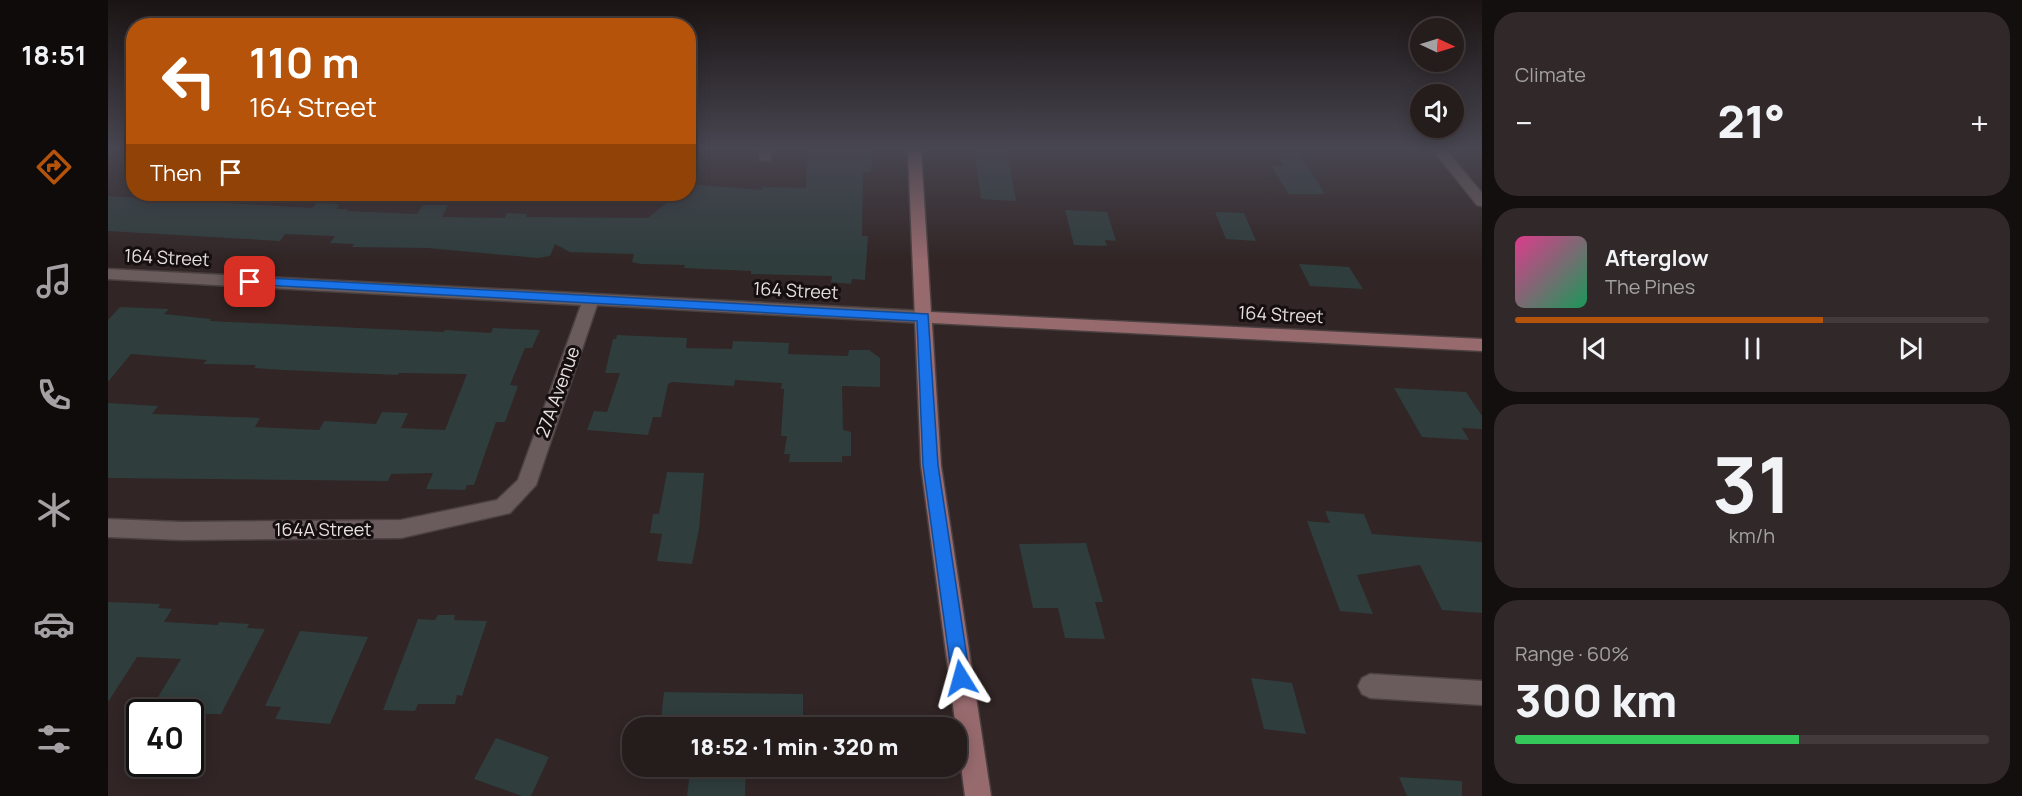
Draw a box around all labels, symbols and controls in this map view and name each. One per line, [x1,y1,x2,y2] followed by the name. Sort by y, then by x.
[1410,18,1464,72] north arrow
[1410,18,1464,138] map controls
[249,33,360,91] text: 110 m
[21,36,87,73] text: 18:51
[150,42,228,120] icon: left
[1515,61,1586,88] text: Climate
[1410,84,1464,138] button: sound
[249,88,377,125] text: 164 Street
[1717,90,1785,152] text: 21°
[1515,100,1533,145] text: −
[1970,100,1989,145] text: +
[33,146,75,188] icon: directions
[214,156,247,189] icon: arrive
[150,158,202,188] text: Then
[124,243,210,271] street label: 164 Street
[1605,243,1709,273] text: Afterglow
[224,256,275,307] pin
[33,260,75,302] icon: music
[233,265,266,298] icon: arrive
[1605,273,1695,300] text: The Pines
[753,276,839,304] street label: 164 Street
[1238,300,1324,328] street label: 164 Street
[1578,332,1611,365] icon: previous
[1736,332,1769,365] icon: pause
[1894,332,1927,365] icon: next
[530,343,585,440] street label: 27A Avenue
[33,374,75,416] icon: phone
[1712,430,1792,536] text: 31
[33,489,75,531] icon: climate
[275,517,371,541] street label: 164A Street
[1729,522,1775,549] text: km/h
[33,603,75,645] icon: car
[1515,640,1629,667] text: Range · 60%
[929,646,993,710] position arrow
[1515,669,1677,731] text: 300 km
[126,699,204,777] speed limit sign: 40
[33,718,75,760] icon: filters
[691,732,898,762] text: 18:52 · 1 min · 320 m

